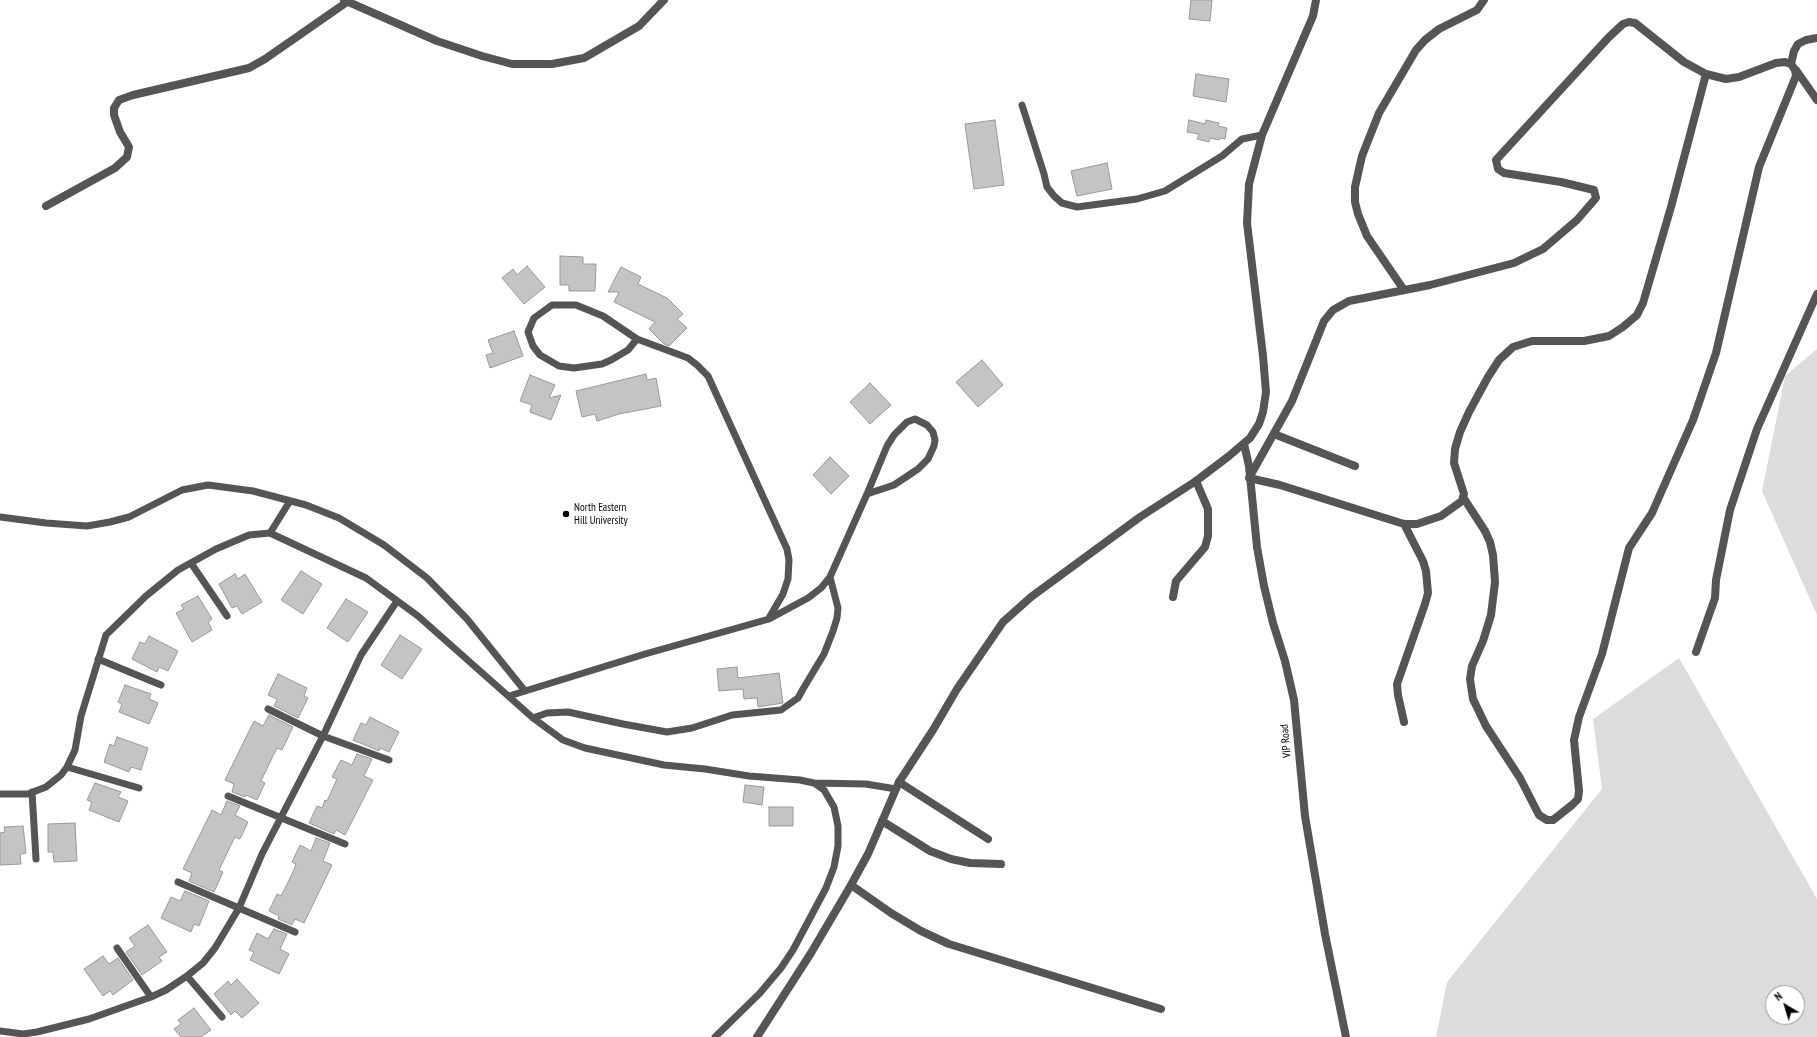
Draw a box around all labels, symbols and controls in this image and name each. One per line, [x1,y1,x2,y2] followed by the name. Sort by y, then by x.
[574,501,628,527] place label: North Eastern Hill University
[561,509,571,519] marker: North Eastern Hill University
[1278,724,1294,758] street label: VIP Road
[1765,985,1805,1025] north arrow
[1772,989,1785,1004] text: N

